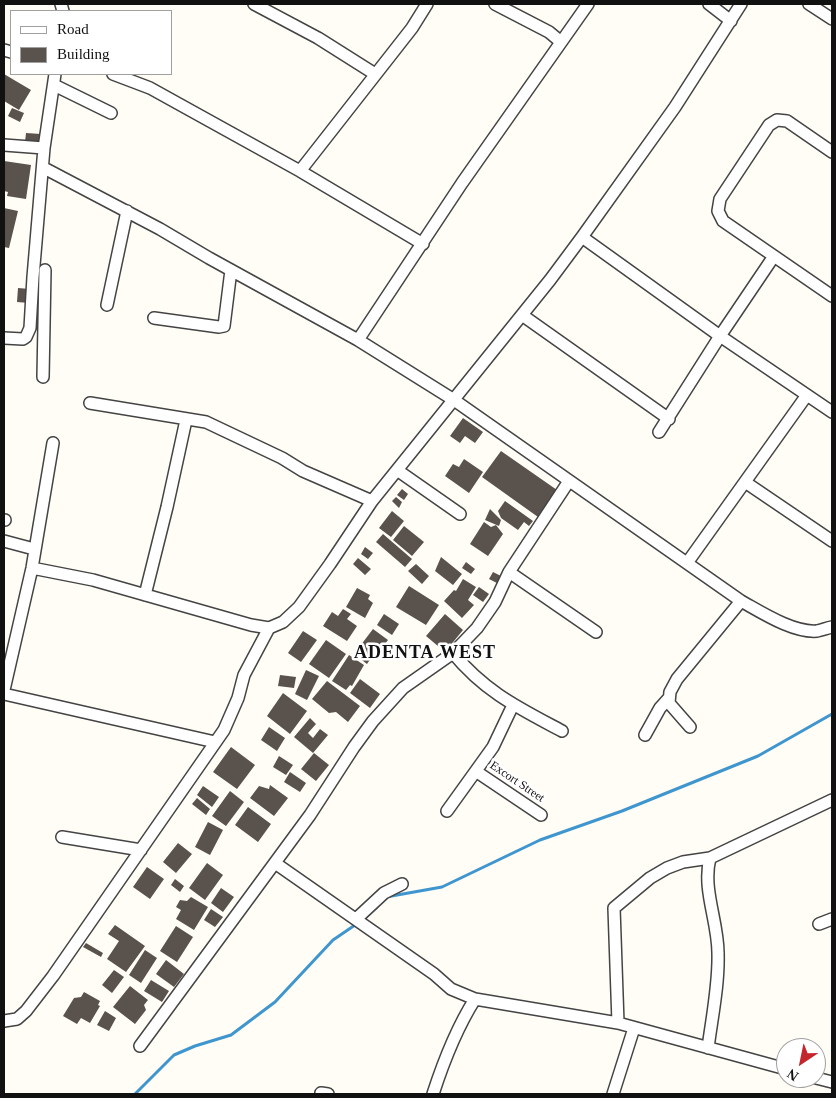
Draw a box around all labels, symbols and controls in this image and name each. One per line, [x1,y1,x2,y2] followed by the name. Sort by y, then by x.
[10,10,172,75] legend
[57,21,89,37] text: Road
[57,46,110,62] text: Building
[353,642,497,664] district label: ADENTA WEST
[487,758,547,806] street label: Excort Street
[776,1038,826,1088] north arrow
[785,1066,801,1084] text: N

